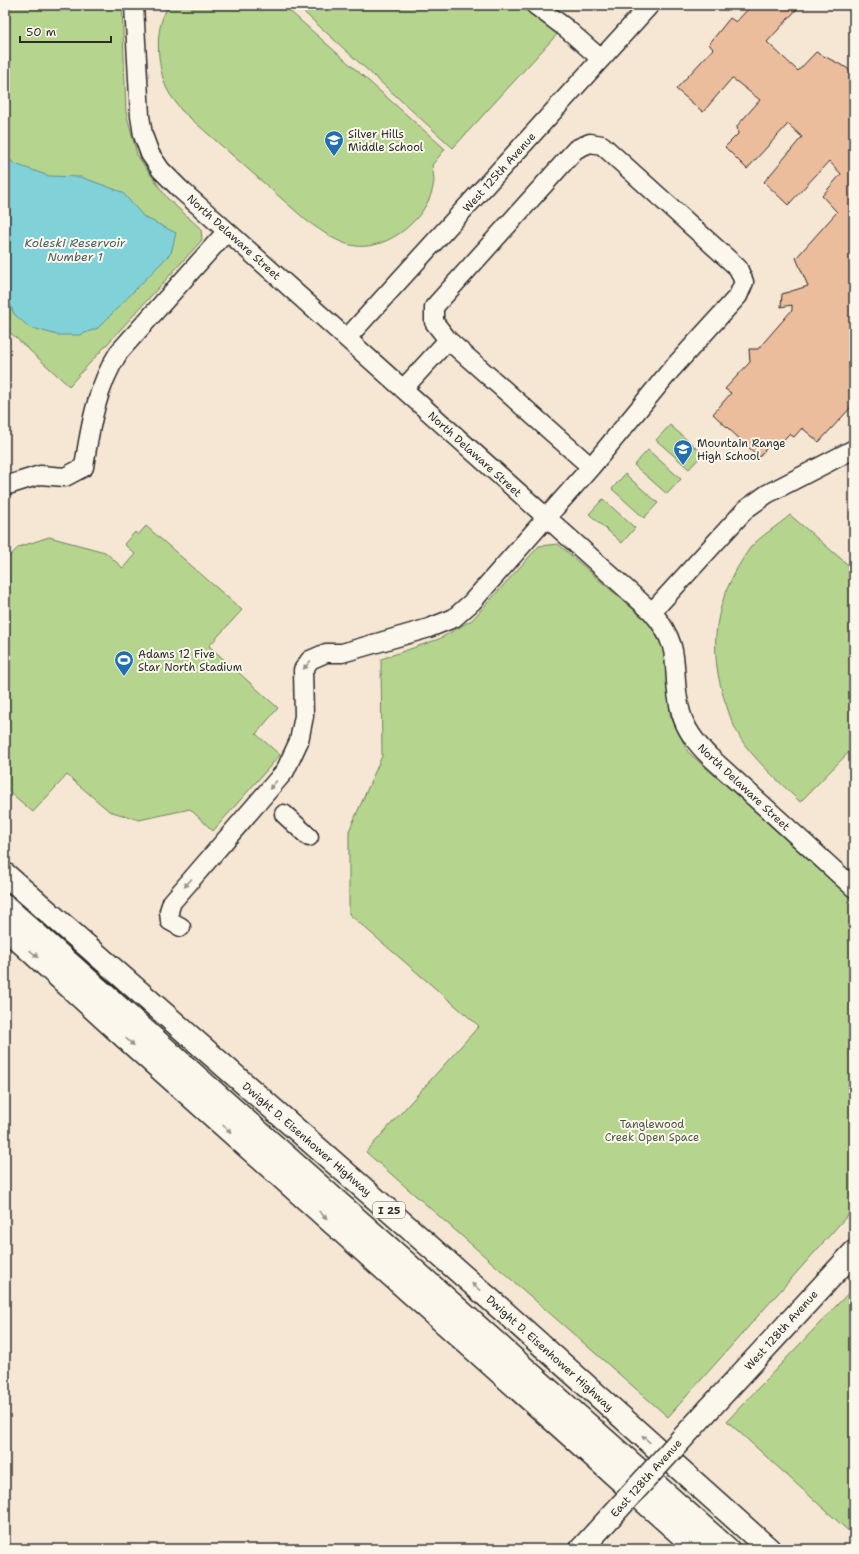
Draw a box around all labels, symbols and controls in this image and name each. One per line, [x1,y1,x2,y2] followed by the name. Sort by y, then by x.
[20,18,111,44] scale bar
[26,24,56,40] text: 50 m
[348,127,424,155] place label: Silver Hills Middle School
[323,129,345,157] school or university icon: Silver Hills Middle School
[460,129,539,215] street label: West 125th Avenue
[184,191,284,284] street label: North Delaware Street
[25,235,126,265] water label: Koleski Reservoir Number 1
[425,408,525,501] street label: North Delaware Street
[697,436,786,464] place label: Mountain Range High School
[672,438,694,466] school or university icon: Mountain Range High School
[138,647,243,675] place label: Adams 12 Five Star North Stadium
[113,649,135,677] sports icon: Adams 12 Five Star North Stadium
[303,659,312,670] one-way arrow
[694,741,793,834] street label: North Delaware Street
[269,780,278,790] one-way arrow
[184,879,193,888] one-way arrow
[29,950,39,959] one-way arrow
[125,1037,134,1046] one-way arrow
[239,1079,374,1200] street label: Dwight D. Eisenhower Highway
[605,1117,699,1145] park label: Tanglewood Creek Open Space
[221,1124,232,1133] one-way arrow
[373,1202,405,1218] road number: I 25
[318,1211,329,1220] one-way arrow
[471,1282,482,1291] one-way arrow
[741,1287,821,1374] street label: West 128th Avenue
[483,1292,617,1415] street label: Dwight D. Eisenhower Highway
[641,1434,651,1444] one-way arrow
[607,1436,685,1521] street label: East 128th Avenue

